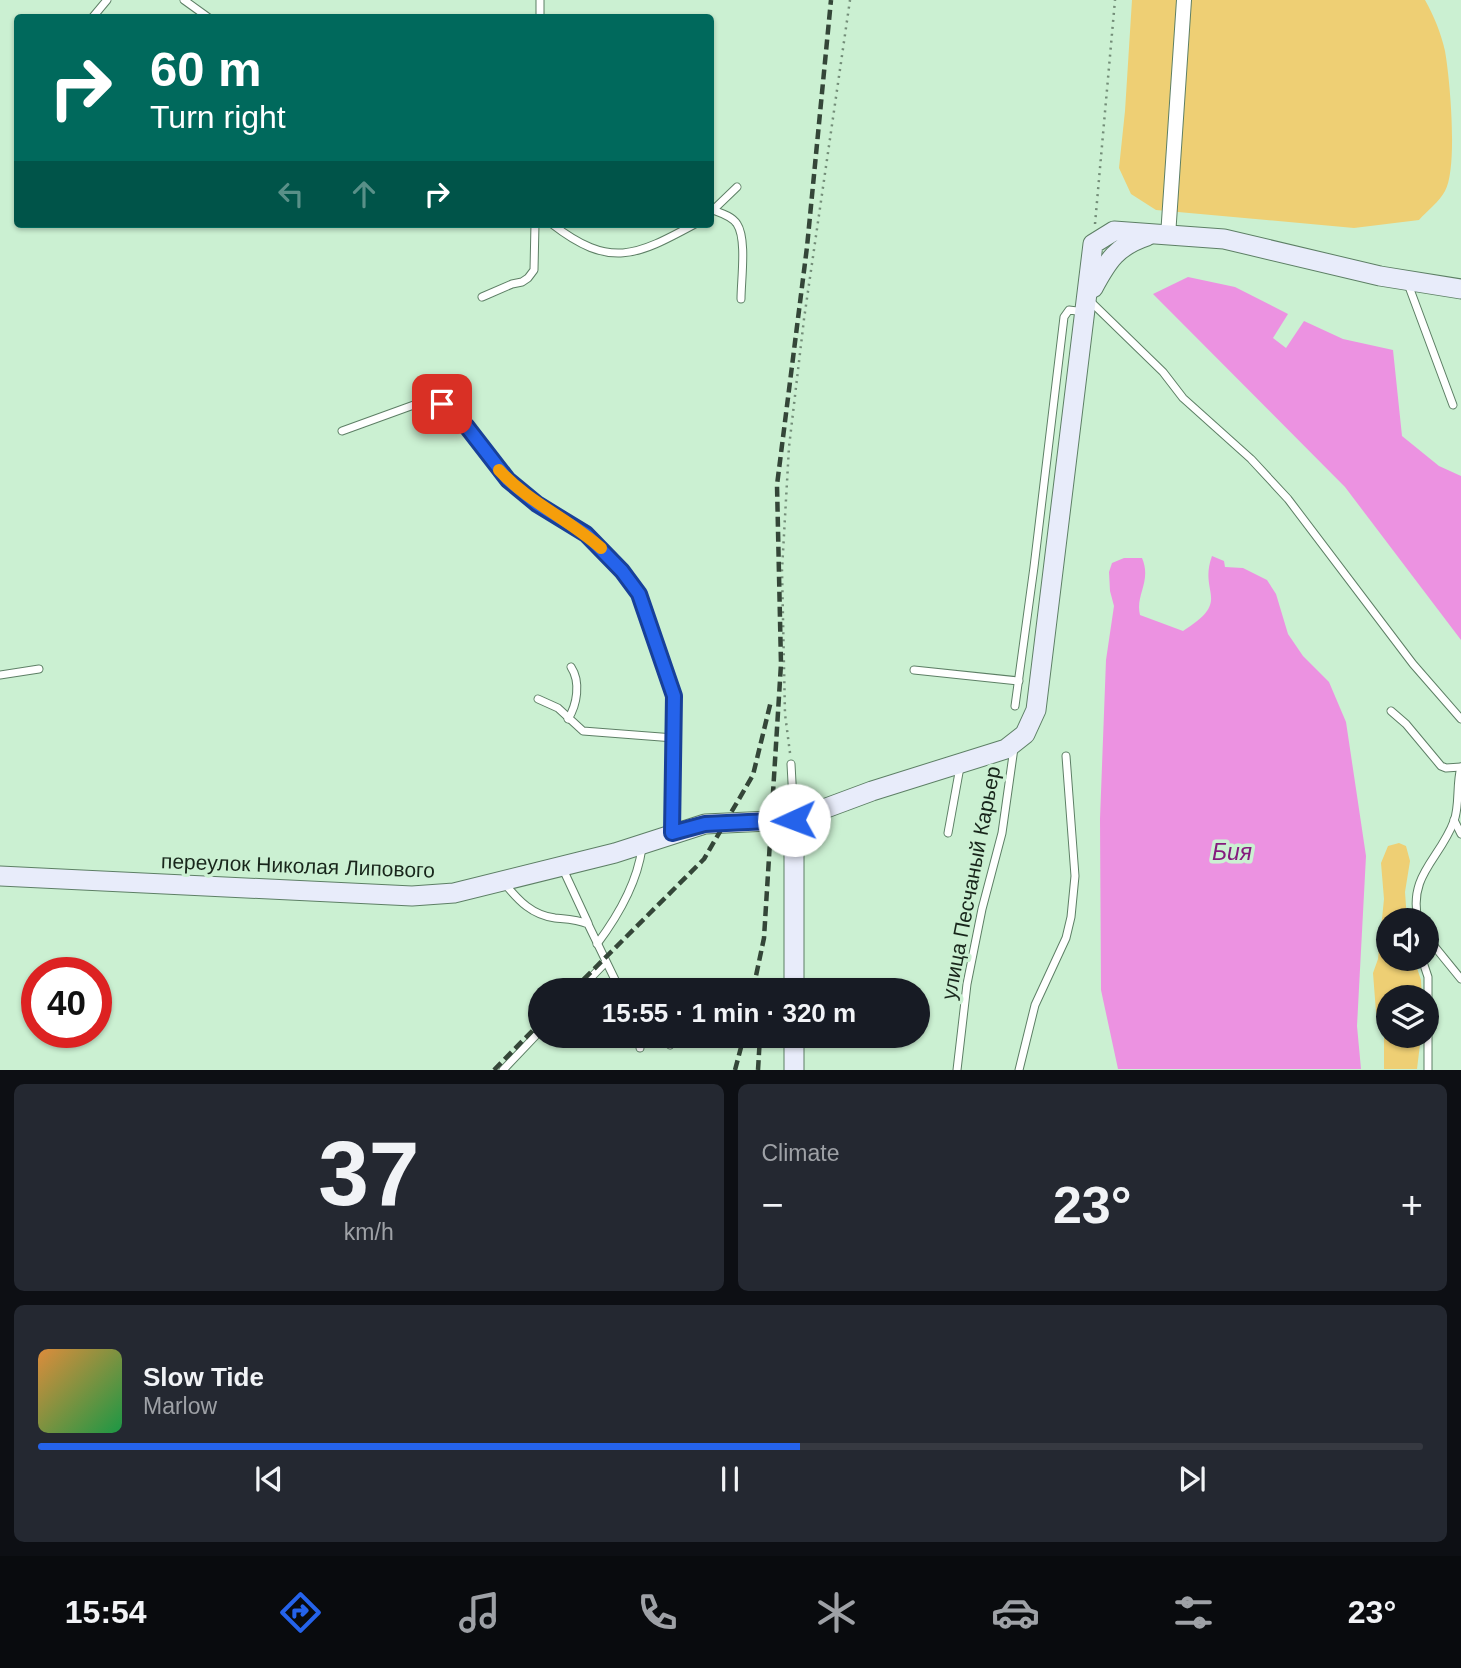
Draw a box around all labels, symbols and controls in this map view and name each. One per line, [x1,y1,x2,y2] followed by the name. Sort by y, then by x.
[35,42,126,133] icon: right
[150,42,262,96] text: 60 m
[150,99,286,135] text: Turn right
[272,175,310,213] icon: left
[345,175,383,213] icon: ahead
[418,175,456,213] icon: right
[412,374,472,434] pin
[423,385,461,423] icon: arrive
[937,764,1004,1002] street label: улица Песчаный Карьер
[757,783,831,857] position arrow
[1212,839,1252,865] water label: Бия
[161,849,435,882] street label: переулок Николая Липового
[1376,908,1439,1048] map controls
[1376,908,1439,971] button: sound
[21,957,112,1048] speed limit sign: 40
[1376,985,1439,1048] button: layers
[602,998,856,1028] text: 15:55 · 1 min · 320 m
[318,1123,419,1224] text: 37
[762,1140,839,1166] text: Climate
[1053,1176,1132,1234] text: 23°
[762,1184,784,1226] text: −
[1401,1184,1423,1226] text: +
[344,1219,394,1245] text: km/h
[143,1362,264,1392] text: Slow Tide
[143,1393,217,1419] text: Marlow
[250,1460,288,1498] icon: previous
[711,1460,749,1498] icon: pause
[1173,1460,1211,1498] icon: next
[276,1588,325,1637] icon: directions
[455,1588,504,1637] icon: music
[633,1588,682,1637] icon: phone
[812,1588,861,1637] icon: climate
[991,1588,1040,1637] icon: car
[1169,1588,1218,1637] icon: filters
[65,1594,147,1630] text: 15:54
[1348,1594,1396,1630] text: 23°

